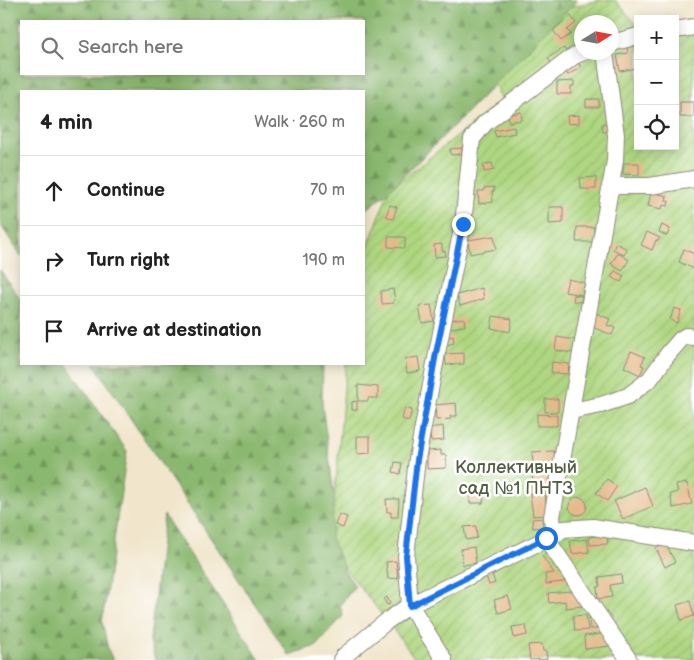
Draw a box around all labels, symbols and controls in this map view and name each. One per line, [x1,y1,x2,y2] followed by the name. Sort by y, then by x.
[574,15,619,60] north arrow
[634,15,679,150] map controls
[634,15,679,60] button: +
[20,20,365,75] search box
[38,34,66,62] icon: search
[78,36,183,59] text: Search here
[634,60,679,105] button: −
[634,105,679,150] button: locate
[40,110,93,135] text: 4 min
[254,113,345,132] text: Walk · 260 m
[40,177,68,205] icon: ahead
[87,179,165,202] text: Continue
[310,181,345,200] text: 70 m
[452,213,475,236] route end
[40,247,68,275] icon: right
[87,249,170,272] text: Turn right
[303,251,345,270] text: 190 m
[40,317,68,345] icon: arrive
[87,319,262,342] text: Arrive at destination
[455,457,577,499] park label: Коллективный сад №1 ПНТЗ
[535,527,558,550] route start

